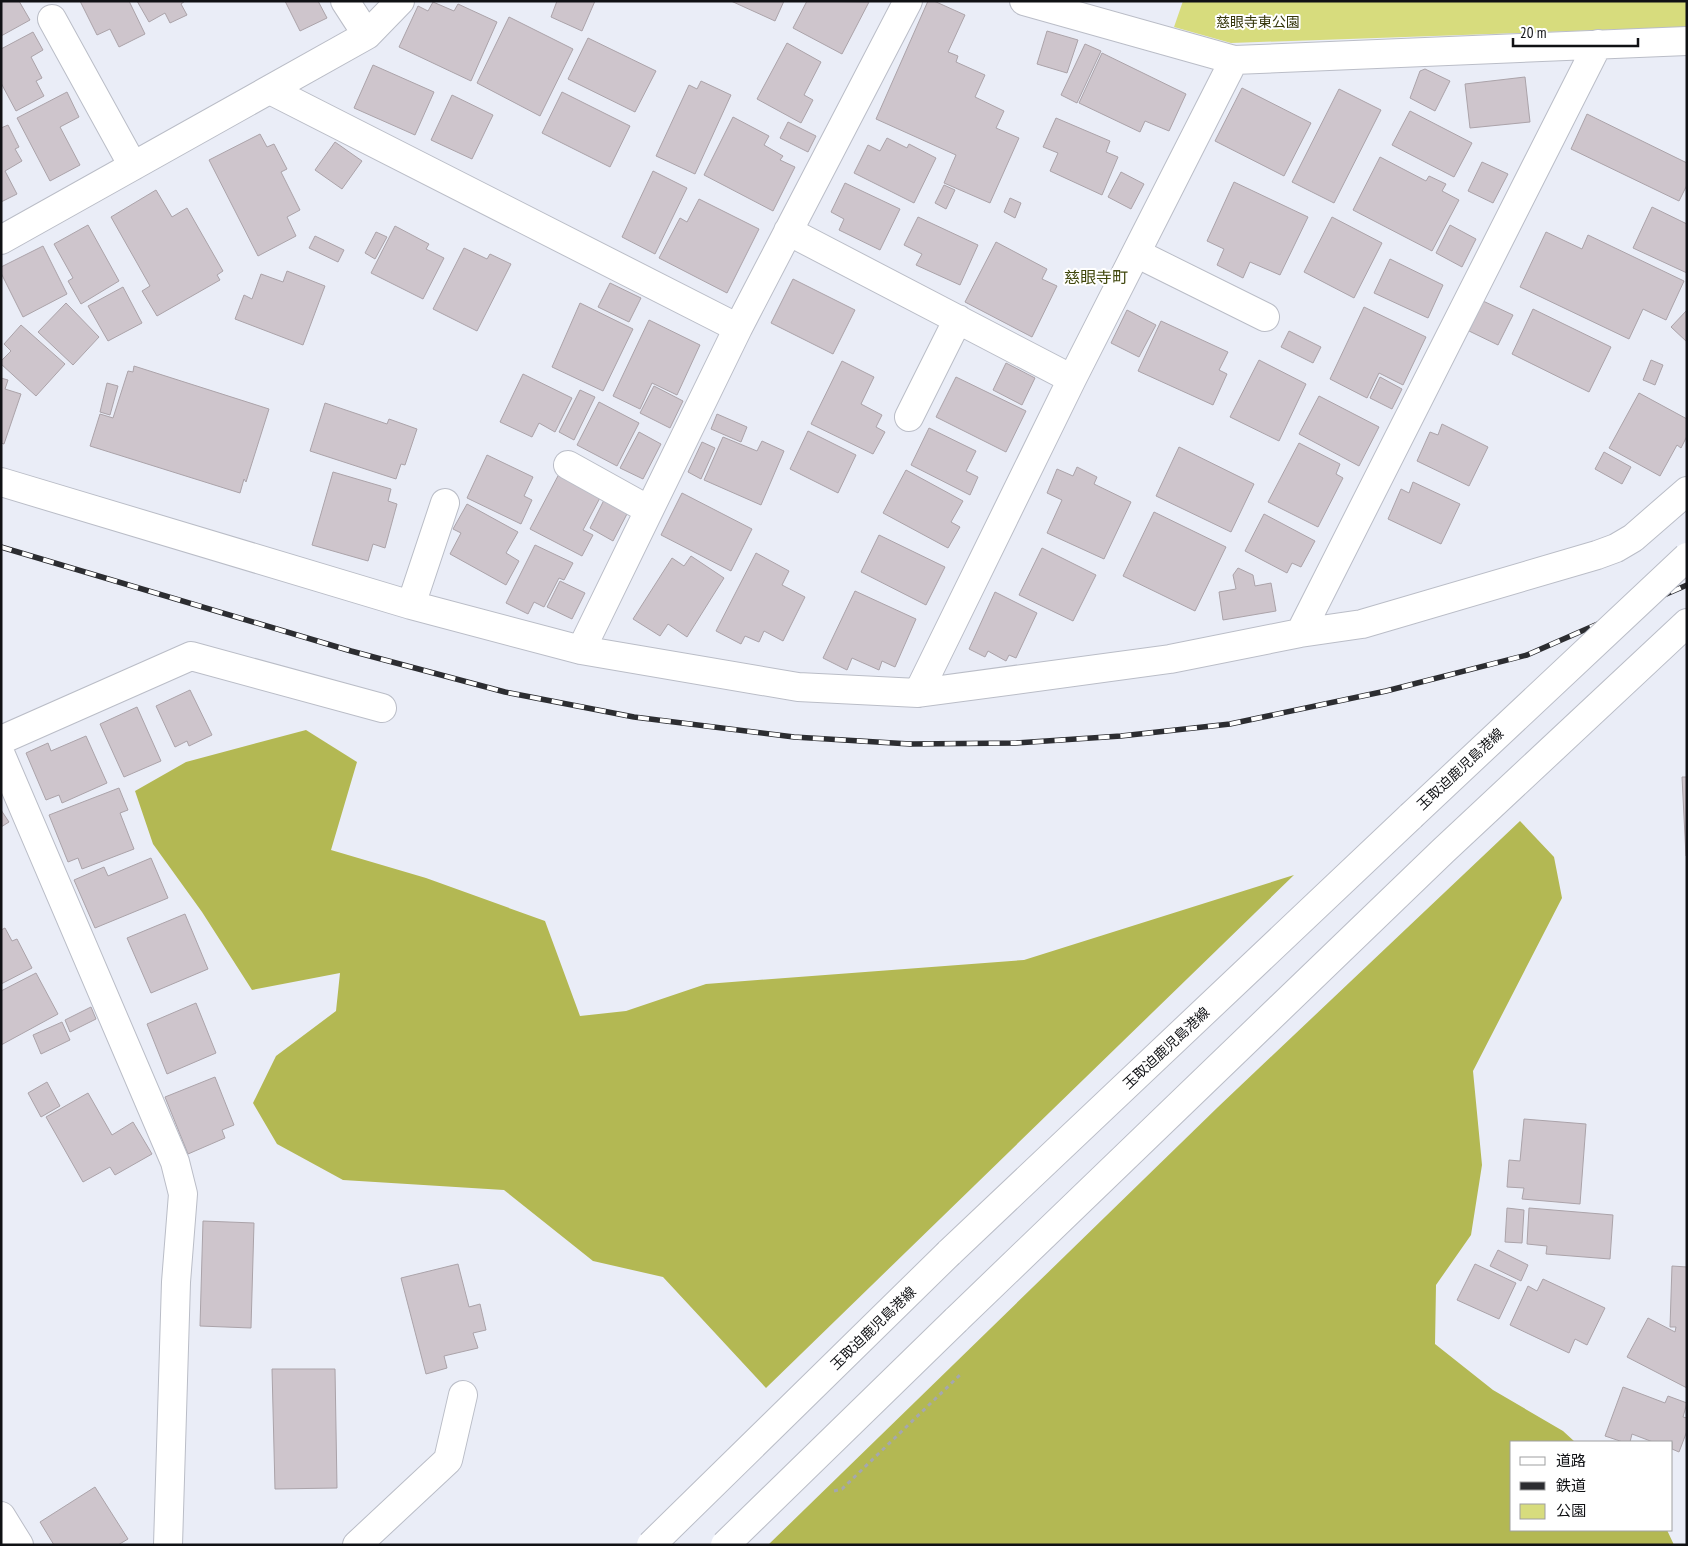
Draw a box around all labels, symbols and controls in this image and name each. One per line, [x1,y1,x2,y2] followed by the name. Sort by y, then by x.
[1216,13,1300,31] park label: 慈眼寺東公園
[1513,15,1638,47] scale bar
[1520,23,1546,42] text: 20 m
[1064,267,1128,287] district label: 慈眼寺町
[1413,724,1507,814] street label: 玉取迫鹿児島港線
[1119,1003,1213,1093] street label: 玉取迫鹿児島港線
[826,1283,920,1373] street label: 玉取迫鹿児島港線
[1510,1441,1673,1531] legend
[1556,1451,1586,1470] text: 道路
[1556,1476,1586,1495] text: 鉄道
[1556,1501,1586,1520] text: 公園

